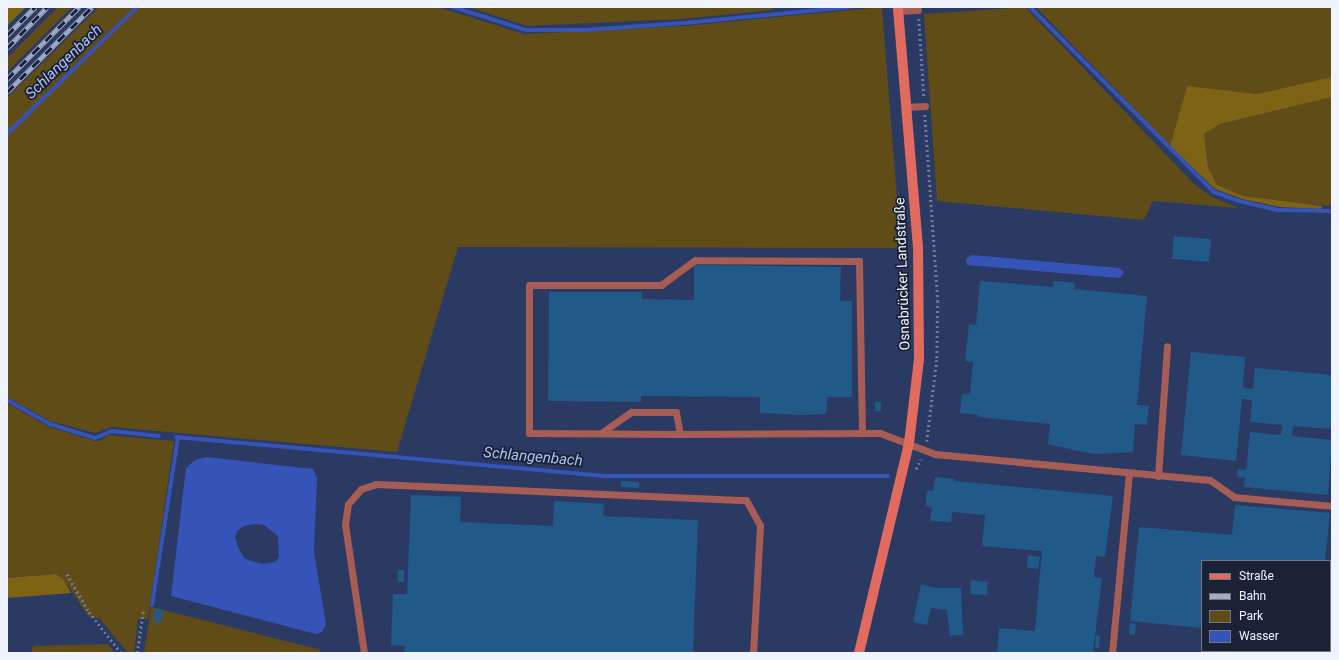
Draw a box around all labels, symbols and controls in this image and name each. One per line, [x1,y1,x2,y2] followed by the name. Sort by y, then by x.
[22,21,106,103] water label: Schlangenbach
[891,197,913,351] street label: Osnabrücker Landstraße
[483,444,583,470] water label: Schlangenbach
[1201,560,1331,652] legend
[1239,569,1274,583] text: Straße
[1239,589,1266,603] text: Bahn
[1239,609,1263,623] text: Park
[1239,629,1279,643] text: Wasser

